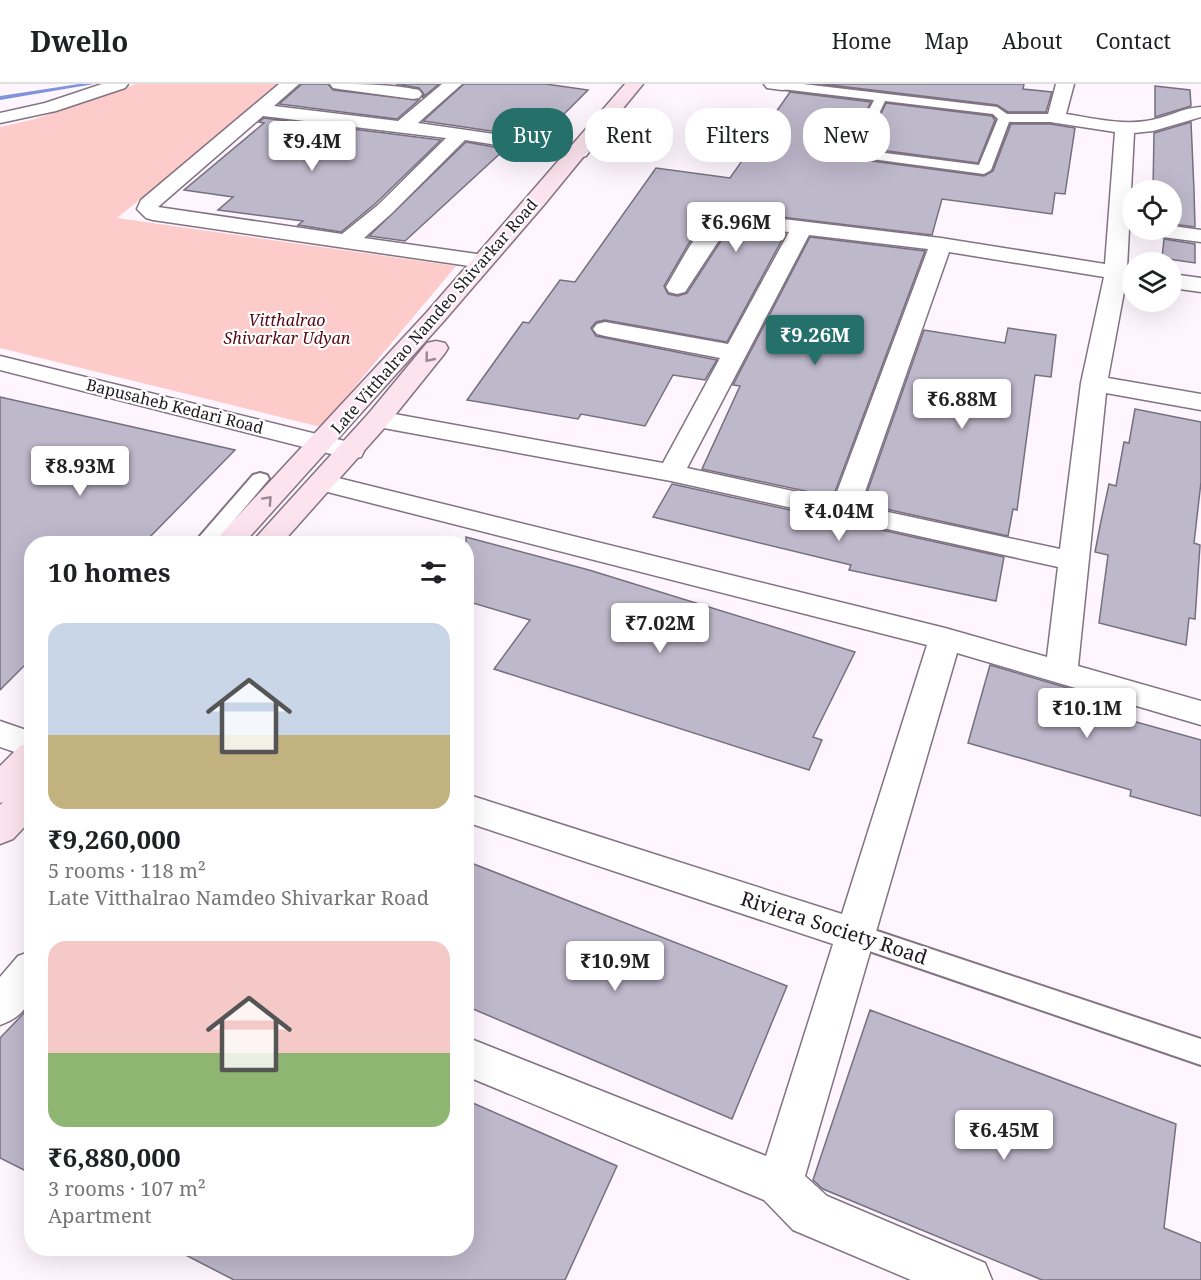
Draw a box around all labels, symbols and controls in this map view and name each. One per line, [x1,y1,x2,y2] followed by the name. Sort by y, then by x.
[30,22,128,60] text: Dwello
[832,27,892,55] text: Home
[925,27,969,55] text: Map
[1002,27,1063,55] text: About
[1096,27,1171,55] text: Contact
[492,108,573,162] chip: Buy
[585,108,673,162] chip: Rent
[685,108,791,162] chip: Filters
[803,108,890,162] chip: New
[270,121,354,172] pin: ₹9.4M
[283,127,341,154] text: ₹9.4M
[1122,180,1182,312] map controls
[1122,180,1182,240] button: locate
[326,194,542,438] street label: Late Vitthalrao Namdeo Shivarkar Road
[687,202,785,253] pin: ₹6.96M
[701,208,771,235] text: ₹6.96M
[1122,252,1182,312] button: layers
[224,309,351,349] park label: Vitthalrao Shivarkar Udyan
[766,315,864,366] pin: ₹9.26M
[780,321,850,348] text: ₹9.26M
[425,351,436,362] one-way arrow
[84,373,266,439] street label: Bapusaheb Kedari Road
[913,379,1011,430] pin: ₹6.88M
[927,385,997,412] text: ₹6.88M
[31,446,129,497] pin: ₹8.93M
[45,452,115,479] text: ₹8.93M
[790,491,888,542] pin: ₹4.04M
[261,497,272,507] one-way arrow
[804,497,874,524] text: ₹4.04M
[48,554,170,590] text: 10 homes
[417,556,450,589] icon: filters
[611,603,709,654] pin: ₹7.02M
[625,609,695,636] text: ₹7.02M
[195,662,303,770] icon: home
[1038,688,1136,739] pin: ₹10.1M
[1052,694,1122,721] text: ₹10.1M
[48,821,181,857] text: ₹9,260,000
[48,857,206,884] text: 5 rooms · 118 m²
[48,884,429,911] text: Late Vitthalrao Namdeo Shivarkar Road
[737,885,931,970] street label: Riviera Society Road
[566,941,664,992] pin: ₹10.9M
[580,947,650,974] text: ₹10.9M
[195,980,303,1088] icon: home
[955,1110,1053,1161] pin: ₹6.45M
[969,1116,1039,1143] text: ₹6.45M
[48,1139,181,1175] text: ₹6,880,000
[48,1175,206,1202] text: 3 rooms · 107 m²
[48,1202,152,1229] text: Apartment

